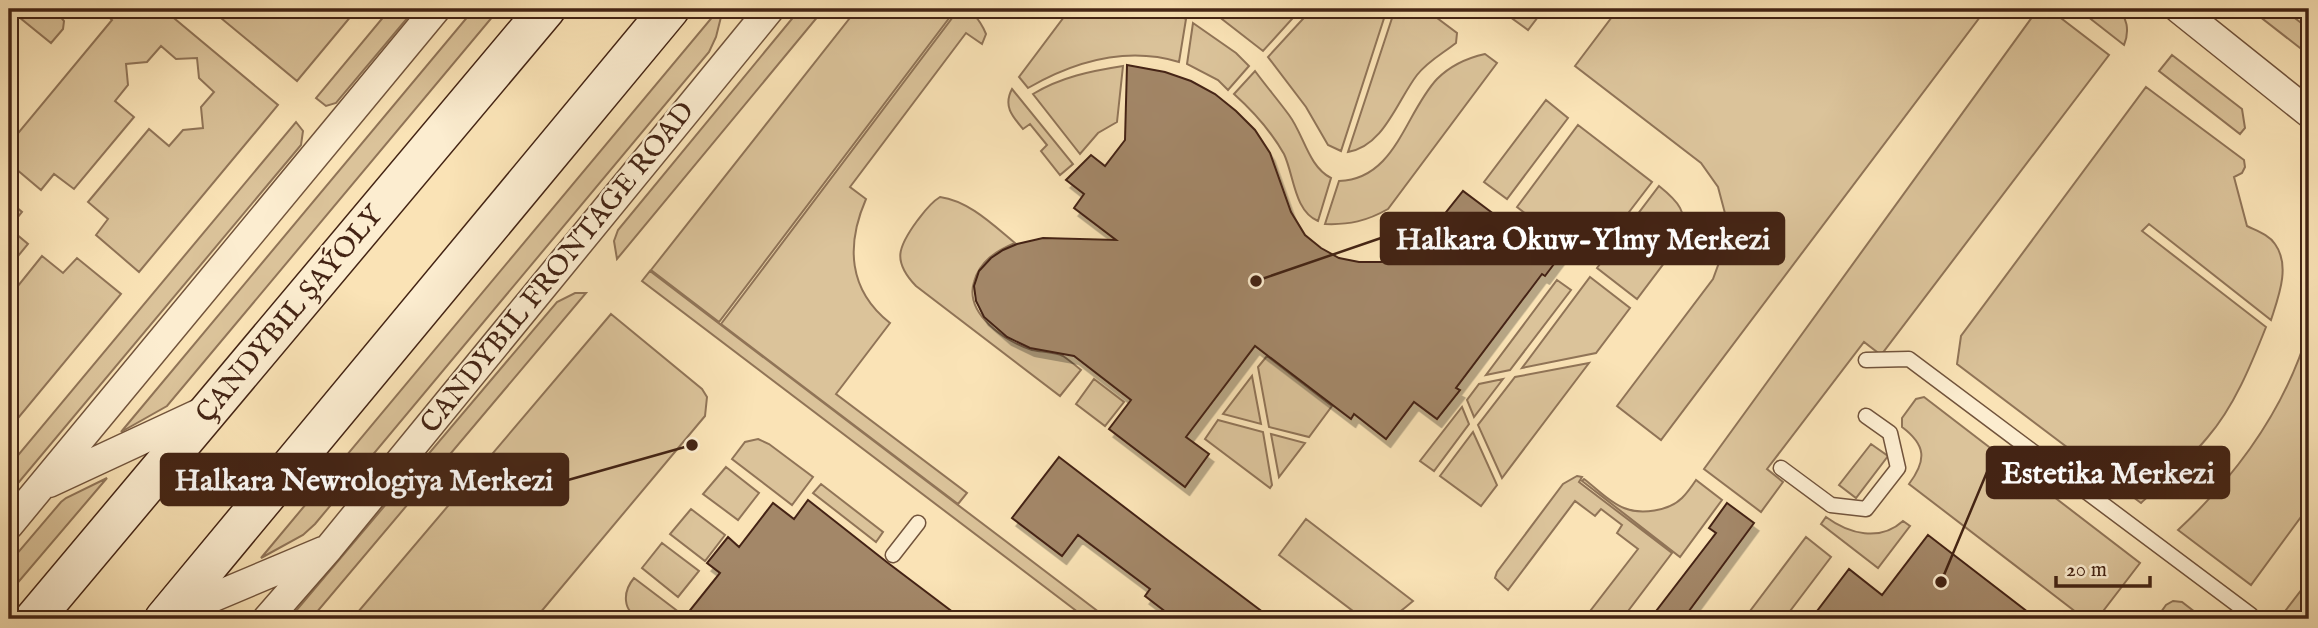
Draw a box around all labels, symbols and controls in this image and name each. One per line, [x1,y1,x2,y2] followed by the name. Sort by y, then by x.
[413,95,703,441] street label: CANDYBIL FRONTAGE ROAD
[189,198,393,431] street label: ÇANDYBIL ŞAÝOLY
[1381,213,1784,264] callout: Halkara Okuw-Ylmy Merkezi
[1396,222,1770,260] text: Halkara Okuw-Ylmy Merkezi
[1987,447,2229,498] callout: Estetika Merkezi
[161,454,568,505] callout: Halkara Newrologiya Merkezi
[2001,456,2215,494] text: Estetika Merkezi
[175,463,553,501] text: Halkara Newrologiya Merkezi
[2056,544,2150,588] scale bar
[2066,557,2107,584] text: 20 m

